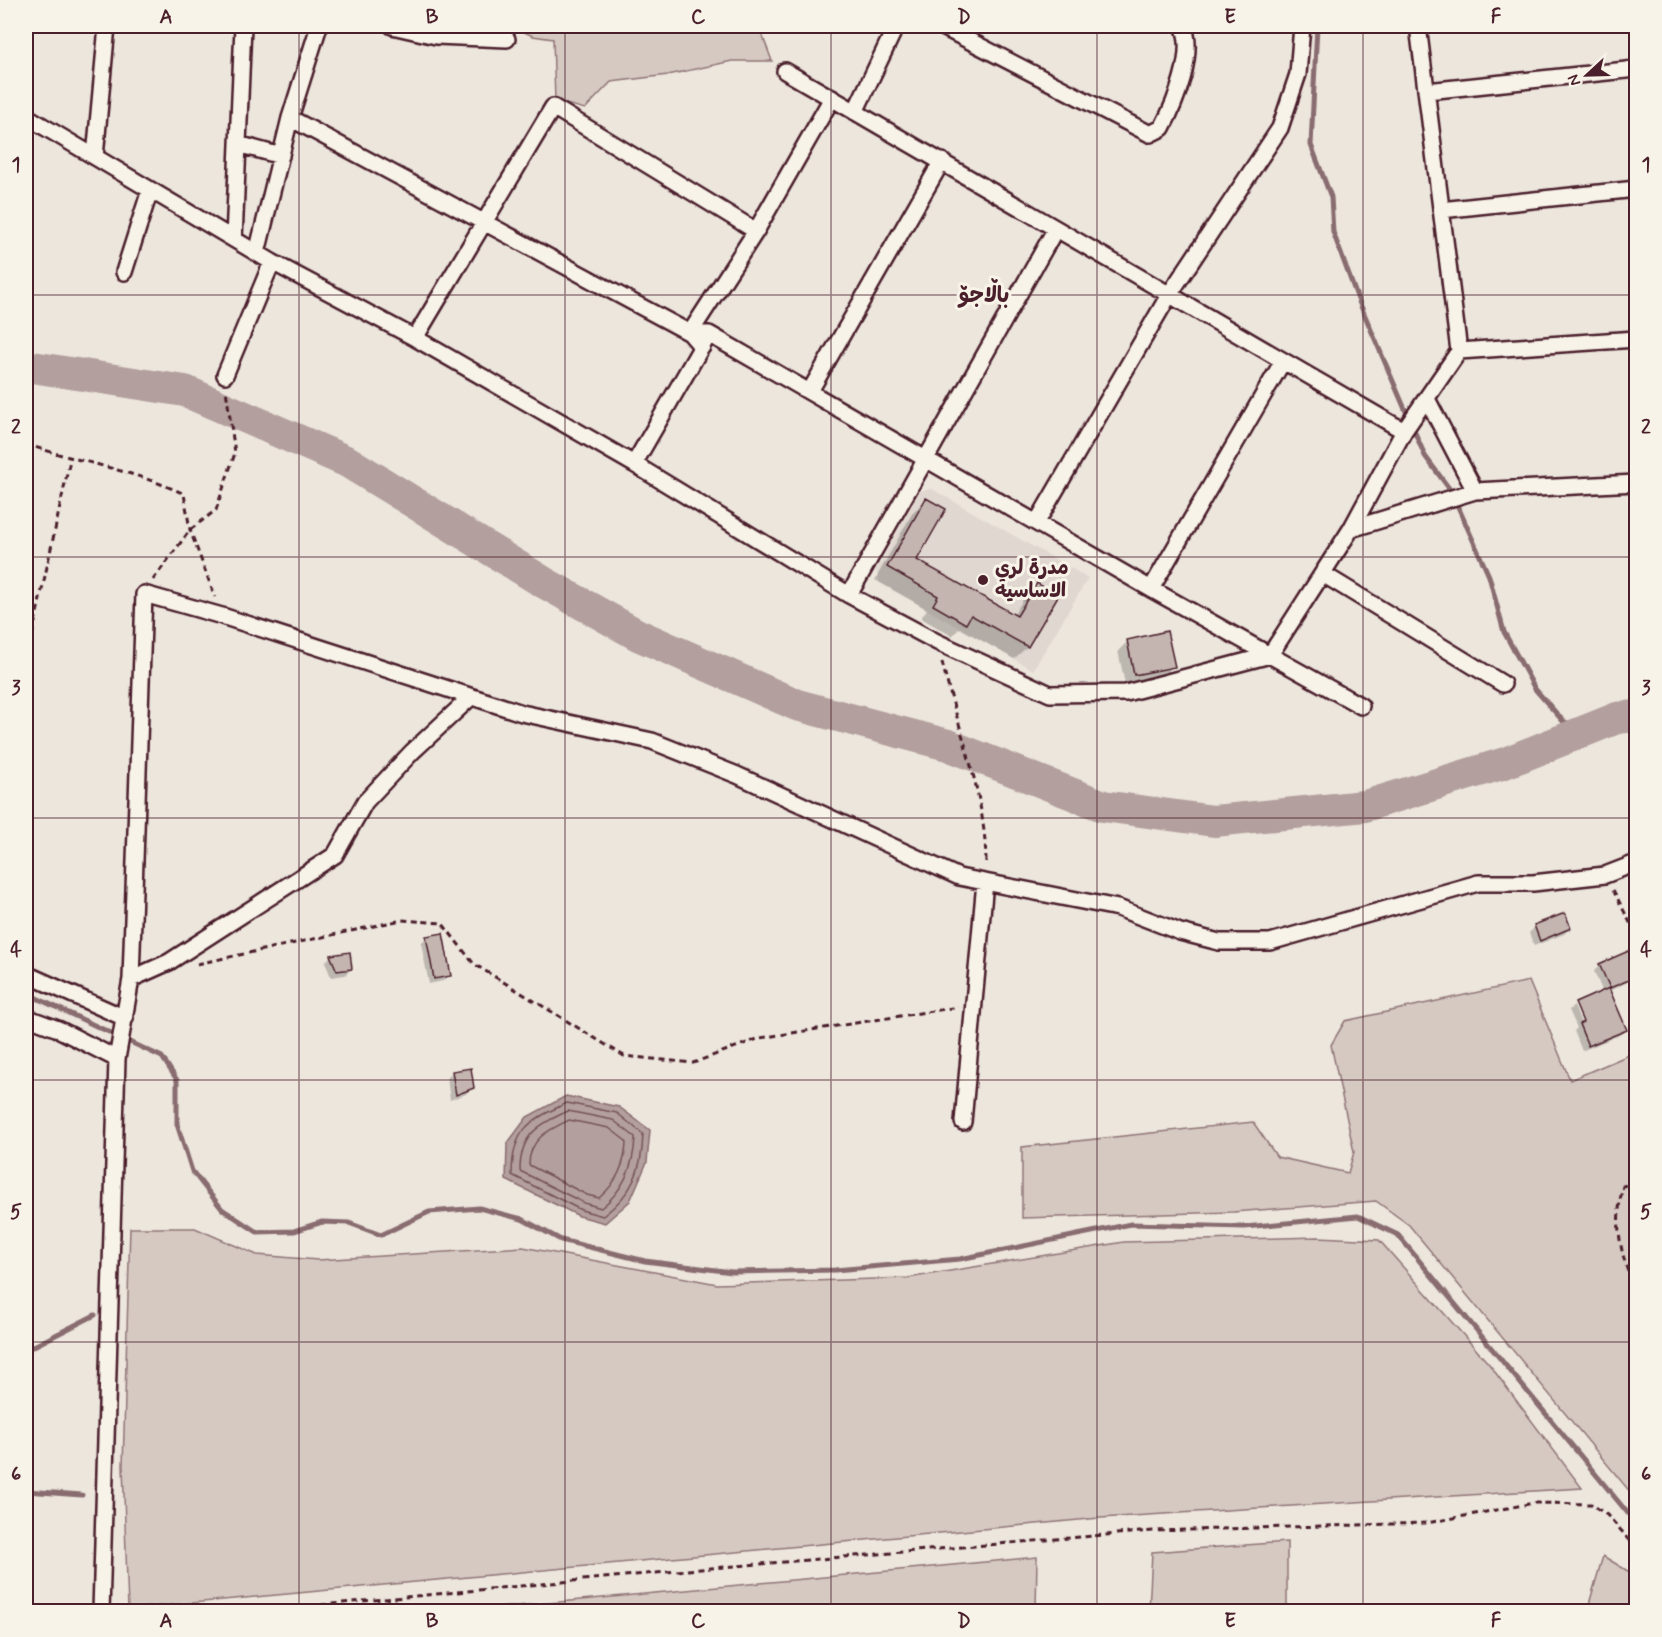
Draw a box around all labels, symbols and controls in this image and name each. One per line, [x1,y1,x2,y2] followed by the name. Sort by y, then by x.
[159,4,173,31] text: A
[426,4,439,31] text: B
[691,4,706,31] text: C
[957,4,971,31] text: D
[1224,4,1236,31] text: E
[1491,4,1502,31] text: F
[1557,45,1617,105] north arrow
[1563,71,1586,89] text: N
[12,152,20,179] text: 1
[1642,152,1650,179] text: 1
[957,278,1009,310] district label: باڵاجۆ
[11,414,21,441] text: 2
[1641,414,1651,441] text: 2
[995,555,1069,605] place label: مدرة لري الاساسیه
[976,573,990,587] marker: مدرة لري الاساسیه
[11,675,21,702] text: 3
[1641,675,1651,702] text: 3
[10,937,22,964] text: 4
[1640,937,1652,964] text: 4
[10,1199,22,1226] text: 5
[1640,1199,1652,1226] text: 5
[11,1461,21,1488] text: 6
[1641,1461,1651,1488] text: 6
[159,1608,173,1635] text: A
[426,1608,439,1635] text: B
[691,1608,706,1635] text: C
[957,1608,971,1635] text: D
[1224,1608,1236,1635] text: E
[1491,1608,1502,1635] text: F

